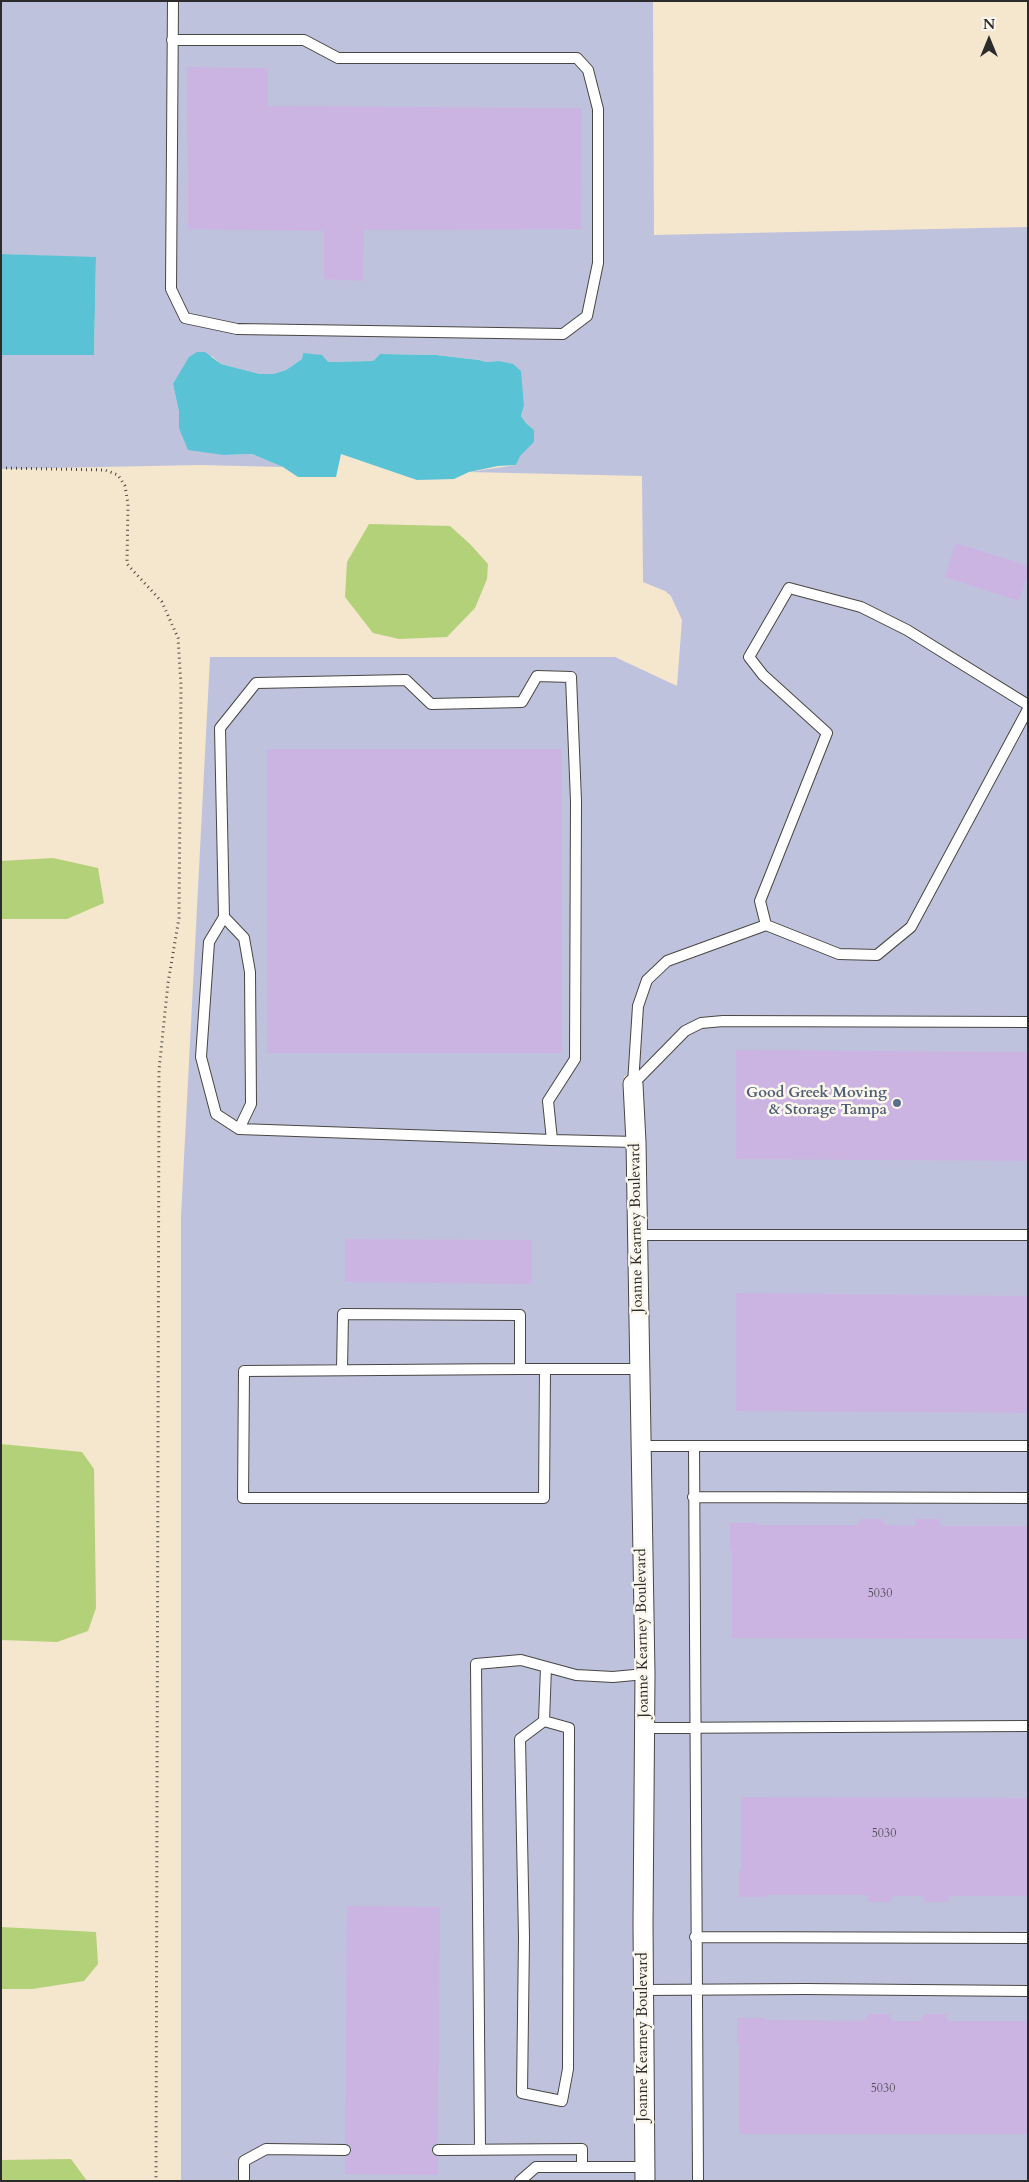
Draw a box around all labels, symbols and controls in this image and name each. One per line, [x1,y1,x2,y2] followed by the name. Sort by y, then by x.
[964,15,1014,65] north arrow
[983,15,995,34] text: N
[746,1085,887,1120] place label: Good Greek Moving & Storage Tampa
[891,1097,903,1109] marker: Good Greek Moving & Storage Tampa
[627,1143,647,1313] street label: Joanne Kearney Boulevard
[633,1548,653,1718] street label: Joanne Kearney Boulevard
[868,1587,892,1601] house number: 5030
[872,1827,896,1841] house number: 5030
[635,1952,653,2122] street label: Joanne Kearney Boulevard
[871,2082,895,2096] house number: 5030

